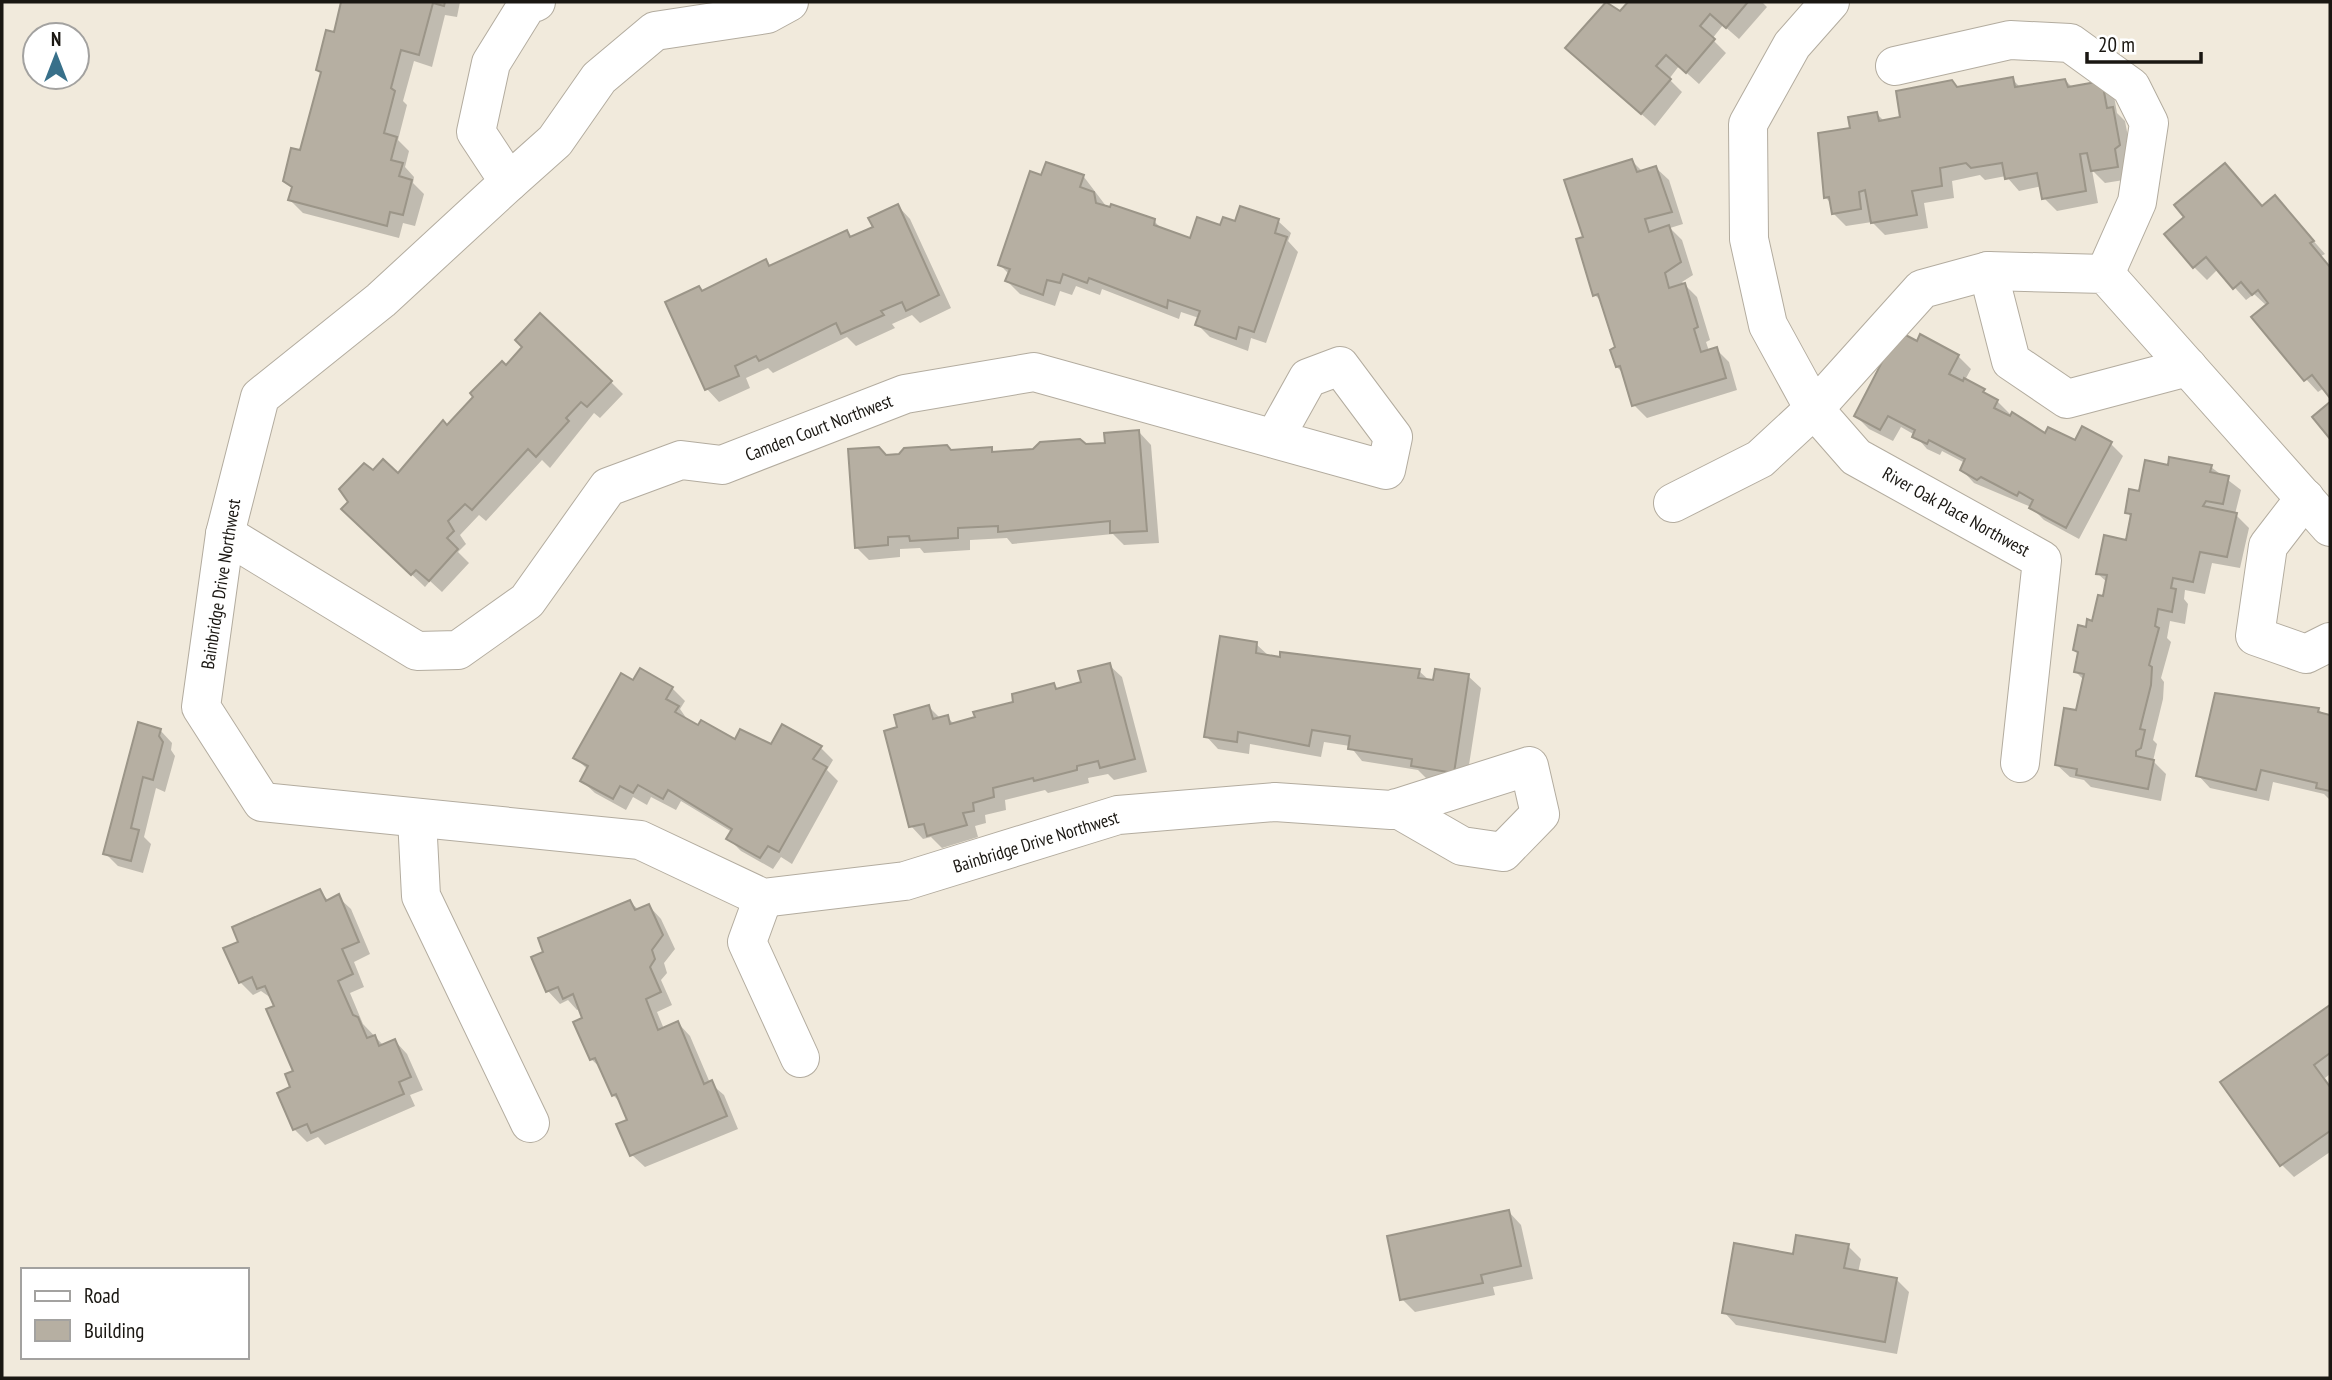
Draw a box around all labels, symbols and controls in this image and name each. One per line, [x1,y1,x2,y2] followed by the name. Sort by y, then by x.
[21,21,91,91] north arrow
[2087,21,2201,65] scale bar
[51,27,61,51] text: N
[2098,31,2135,58] text: 20 m
[742,389,896,466] street label: Camden Court Northwest
[1879,462,2034,562] street label: River Oak Place Northwest
[196,497,245,671] street label: Bainbridge Drive Northwest
[950,805,1122,878] street label: Bainbridge Drive Northwest
[21,1268,248,1359] legend
[84,1282,120,1309] text: Road
[84,1317,144,1344] text: Building

